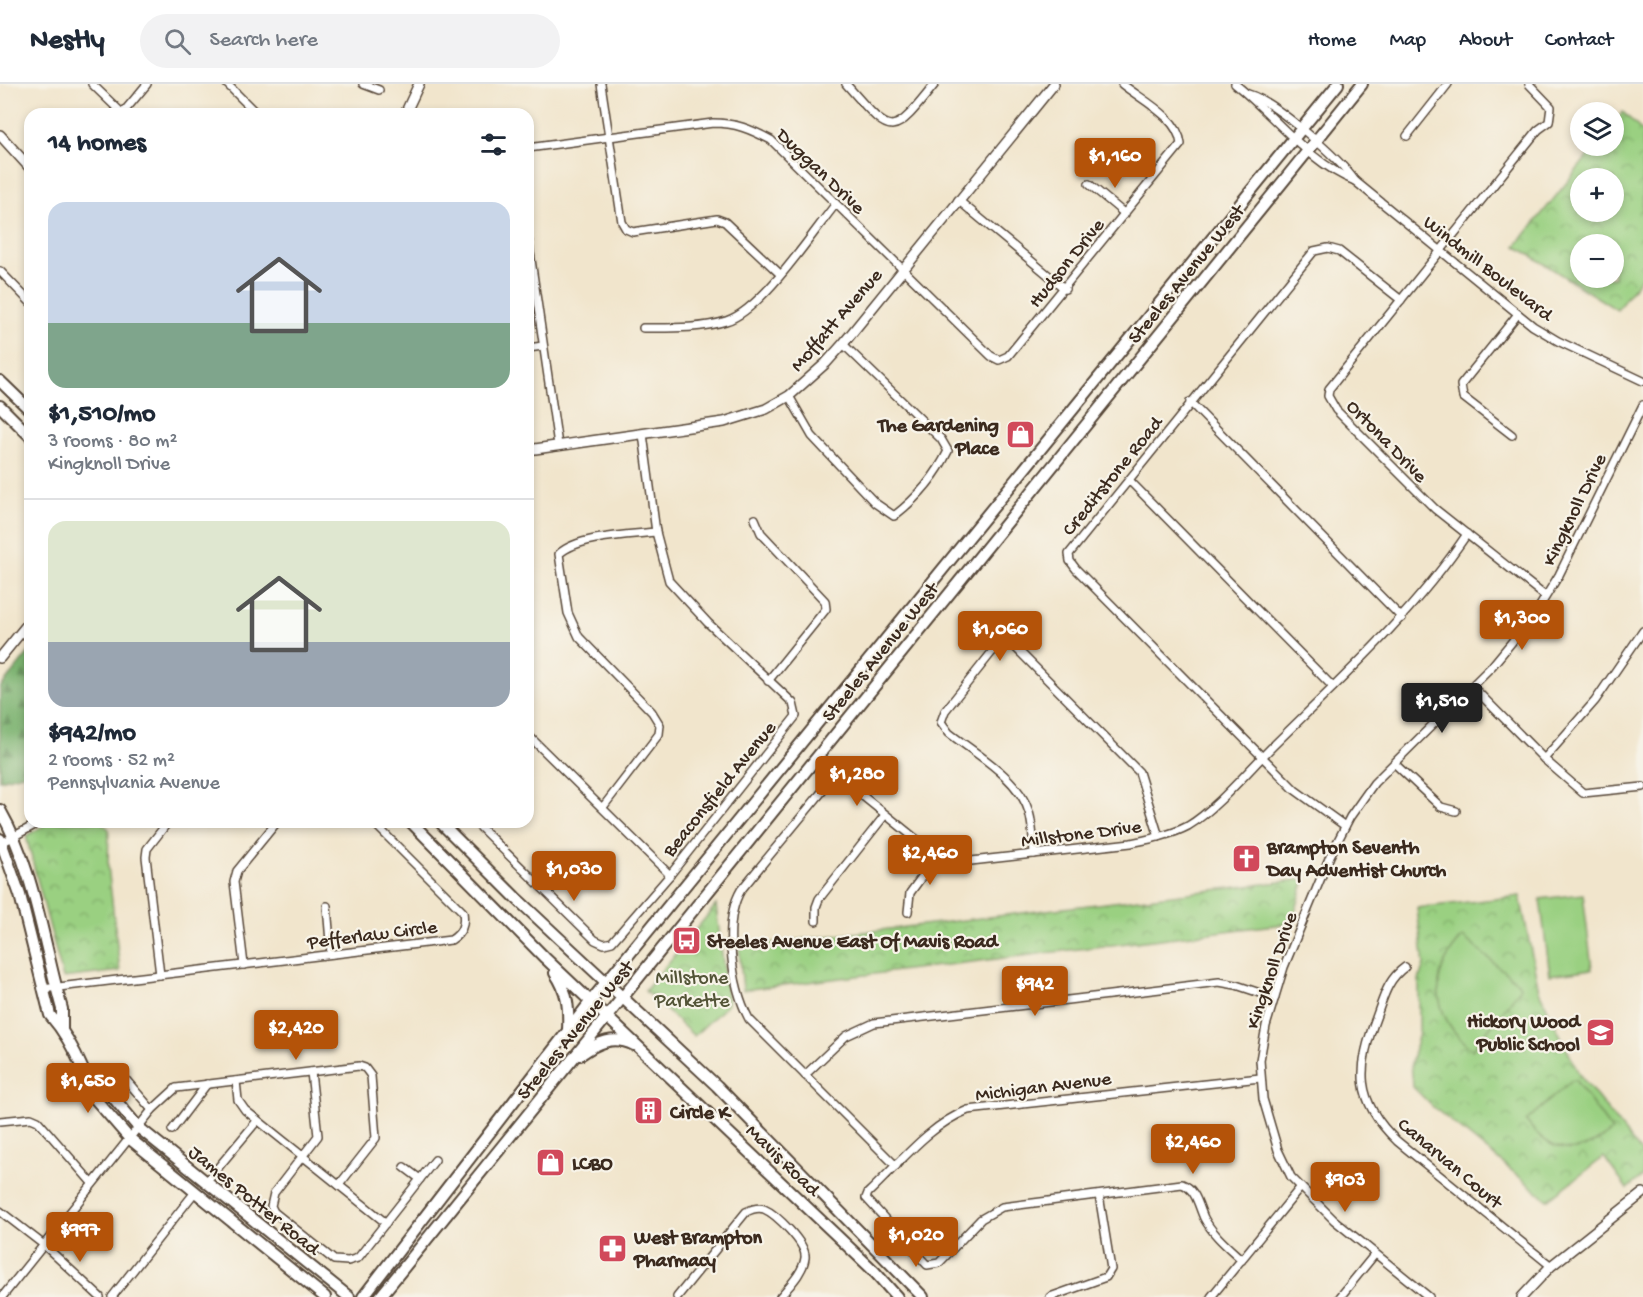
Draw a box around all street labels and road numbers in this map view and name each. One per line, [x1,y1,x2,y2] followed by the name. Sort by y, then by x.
[769,123,869,221] street label: Duggan Drive
[1124,199,1252,350] street label: Steeles Avenue West
[1417,212,1558,329] street label: Windmill Boulevard
[1025,214,1111,313] street label: Hudson Drive
[787,265,889,377] street label: Moffatt Avenue
[1340,396,1431,489] street label: Ortona Drive
[1059,411,1170,541] street label: Creditstone Road
[1539,450,1614,570] street label: Kingknoll Drive
[818,577,946,728] street label: Steeles Avenue West
[658,717,783,863] street label: Beaconsfield Avenue
[1020,817,1144,854] street label: Millstone Drive
[1243,909,1304,1033] street label: Kingknoll Drive
[305,917,439,956] street label: Pefferlaw Circle
[513,955,641,1106] street label: Steeles Avenue West
[974,1069,1113,1108] street label: Michigan Avenue
[1392,1114,1507,1216] street label: Canarvan Court
[740,1121,825,1204] street label: Mavis Road
[183,1142,325,1263] street label: James Potter Road

